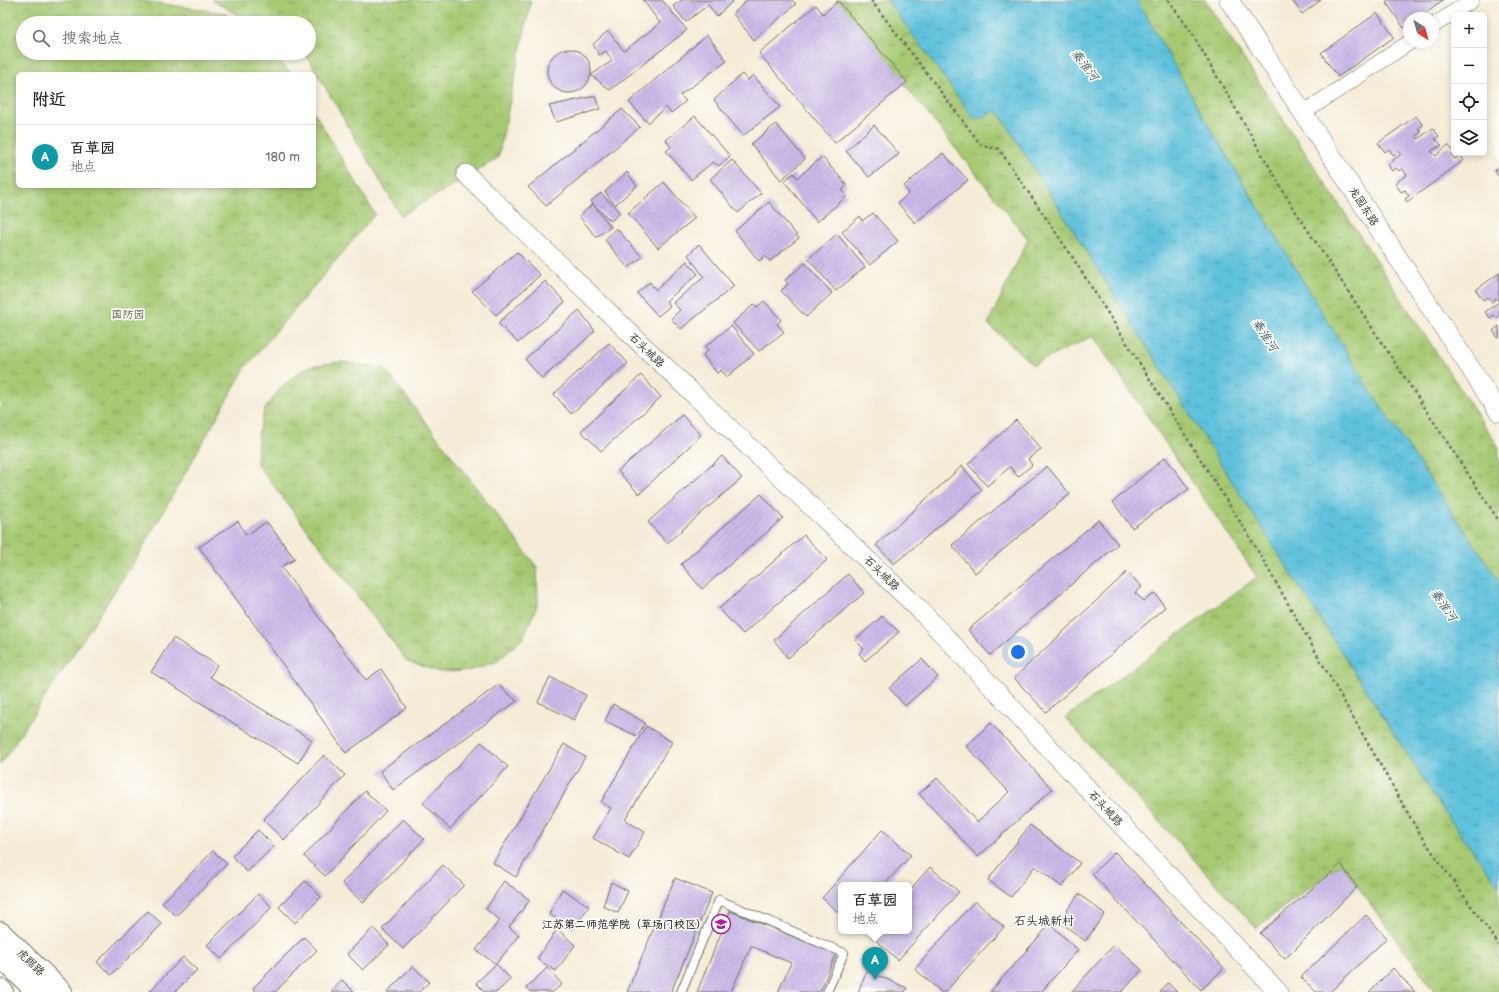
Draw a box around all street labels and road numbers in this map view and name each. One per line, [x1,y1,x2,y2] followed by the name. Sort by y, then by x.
[1346,184,1381,228] street label: 龙园东路
[626,330,667,370] street label: 石头城路
[861,553,902,593] street label: 石头城路
[1086,788,1125,829] street label: 石头城路
[14,946,47,978] street label: 虎踞路

